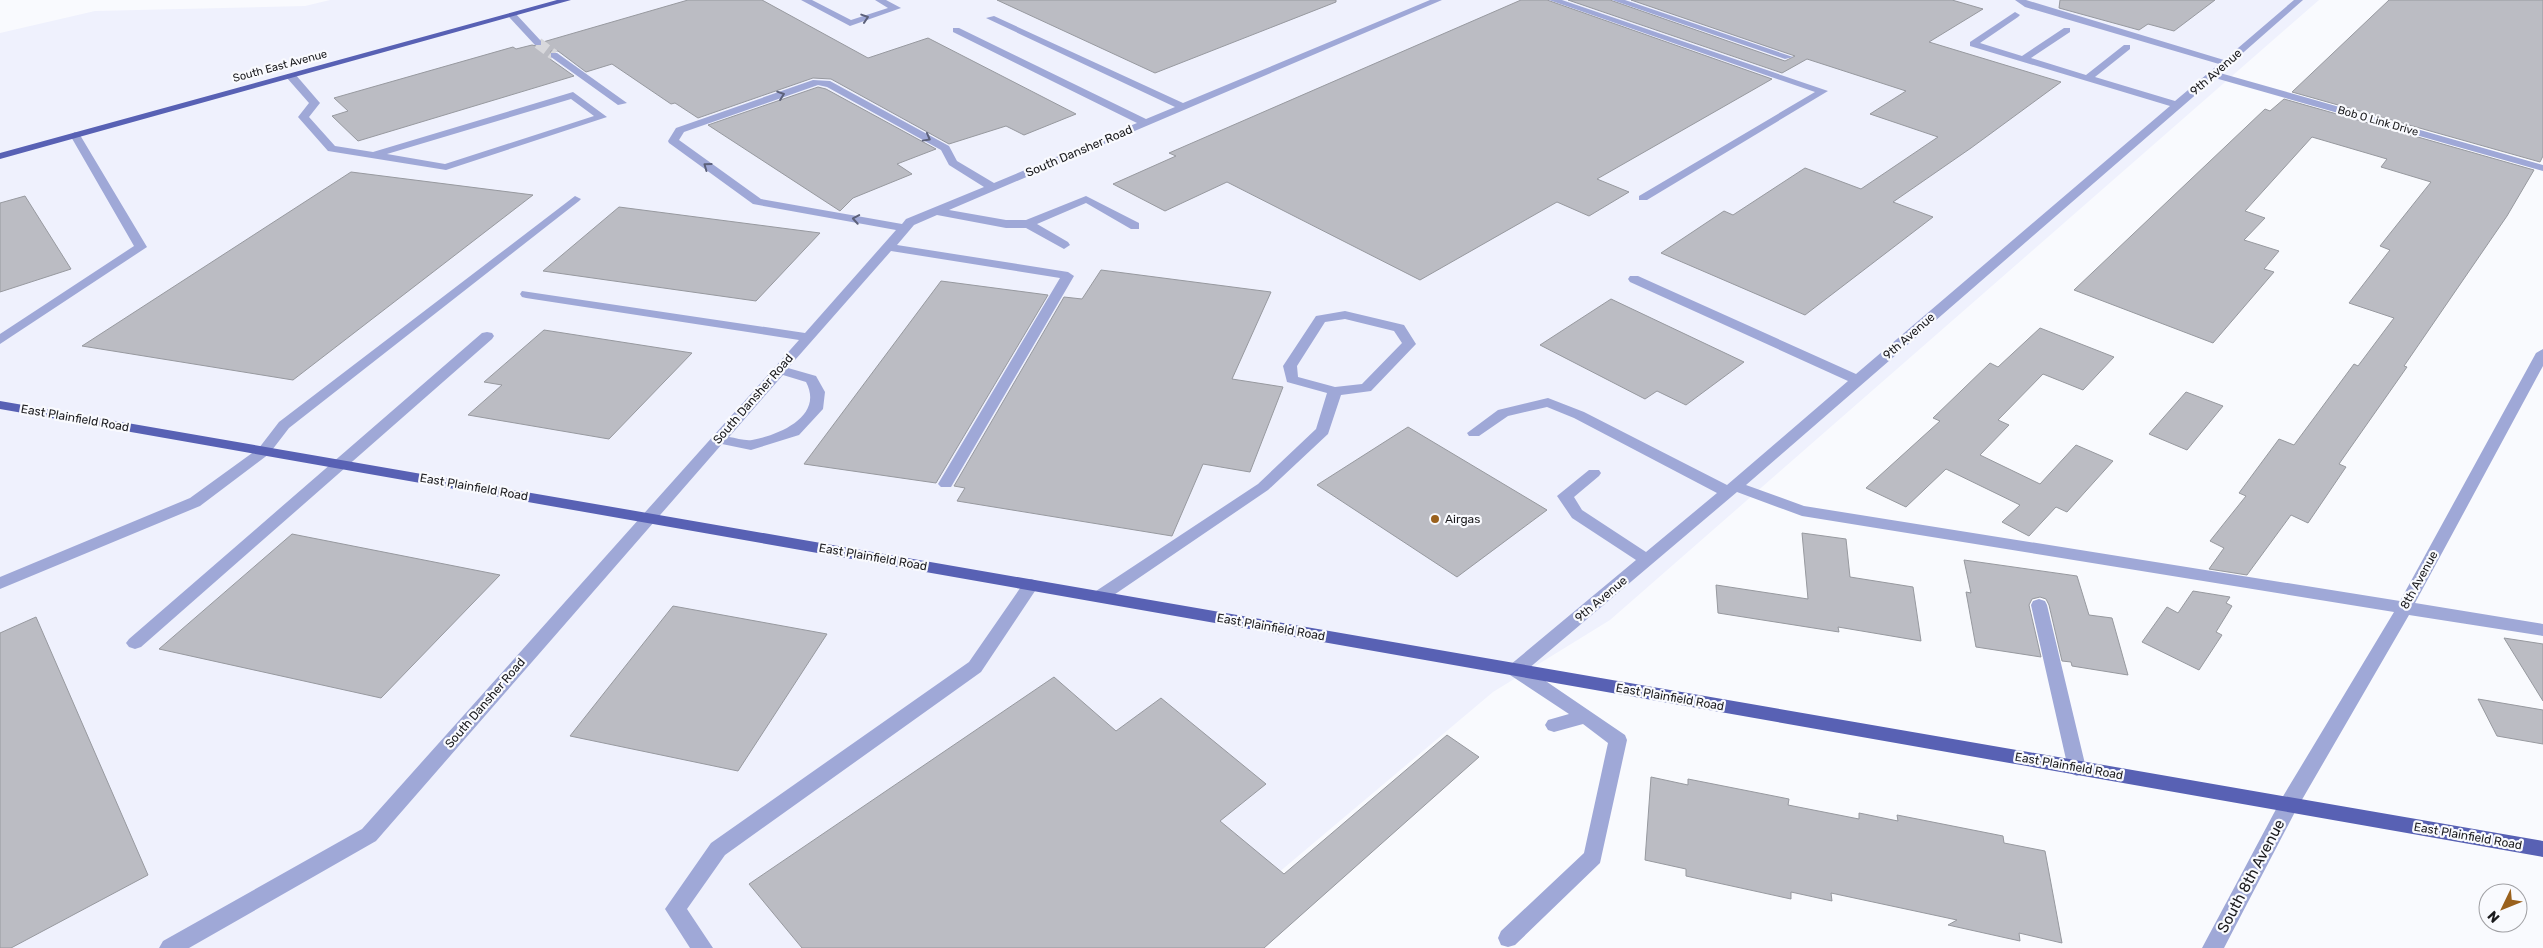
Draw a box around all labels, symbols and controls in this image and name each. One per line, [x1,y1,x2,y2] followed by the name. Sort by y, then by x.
[860,14,869,24] one-way arrow
[2187,46,2245,98] street label: 9th Avenue
[231,47,329,85] street label: South East Avenue
[776,91,784,101] one-way arrow
[2336,103,2420,139] street label: Bob O Link Drive
[1024,122,1134,180] street label: South Dansher Road
[922,131,931,141] one-way arrow
[703,163,713,172] one-way arrow
[852,215,861,225] one-way arrow
[1880,310,1938,362] street label: 9th Avenue
[710,351,796,447] street label: South Dansher Road
[20,402,130,434] street label: East Plainfield Road
[419,471,529,503] street label: East Plainfield Road
[1445,512,1480,526] place label: Airgas
[1429,513,1441,525] marker: Airgas
[818,541,928,573] street label: East Plainfield Road
[2397,548,2441,612] street label: 8th Avenue
[1572,573,1630,625] street label: 9th Avenue
[1216,611,1326,643] street label: East Plainfield Road
[442,655,528,751] street label: South Dansher Road
[1615,681,1725,713] street label: East Plainfield Road
[2014,750,2124,782] street label: East Plainfield Road
[2213,816,2289,936] street label: South 8th Avenue
[2413,820,2523,852] street label: East Plainfield Road
[2478,883,2528,933] north arrow
[2484,907,2504,926] text: N

